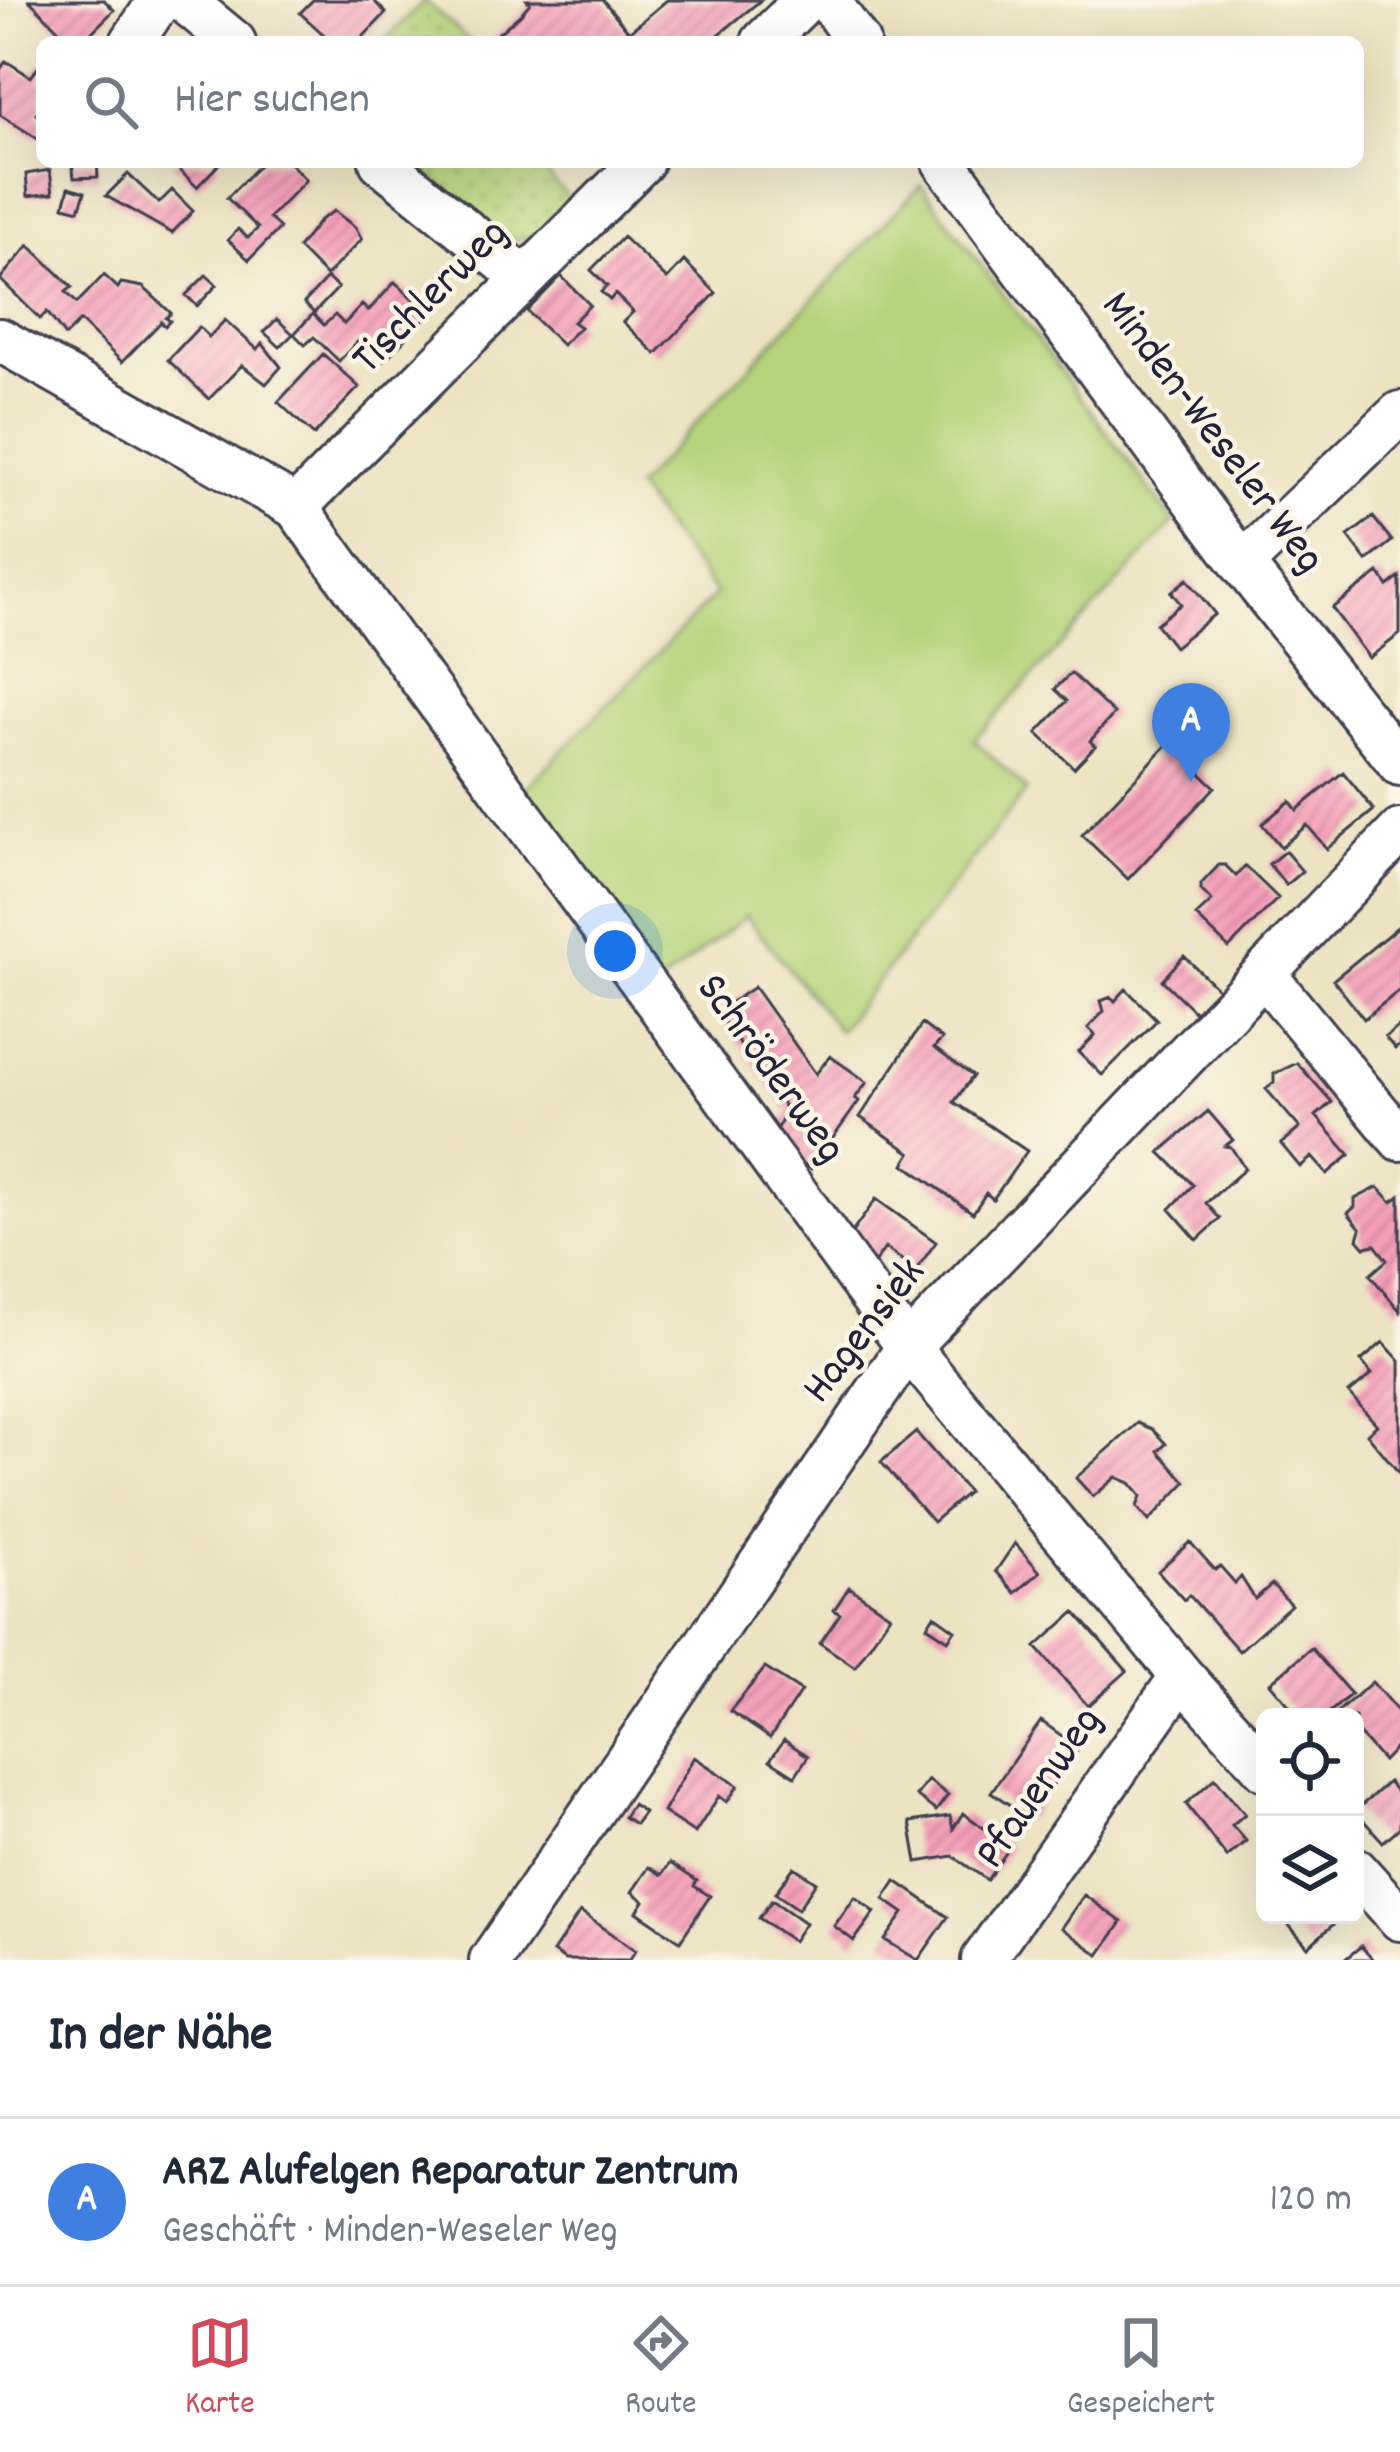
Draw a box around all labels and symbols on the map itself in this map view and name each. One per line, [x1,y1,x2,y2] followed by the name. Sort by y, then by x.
[339,205,525,391] street label: Tischlerweg
[1083,279,1339,589] street label: Minden-Weseler Weg
[1152,683,1230,782] pin: A
[585,921,645,981] your location
[678,962,860,1178] street label: Schröderweg
[788,1245,944,1419] street label: Hagensiek
[961,1695,1121,1883] street label: Pfauenweg

